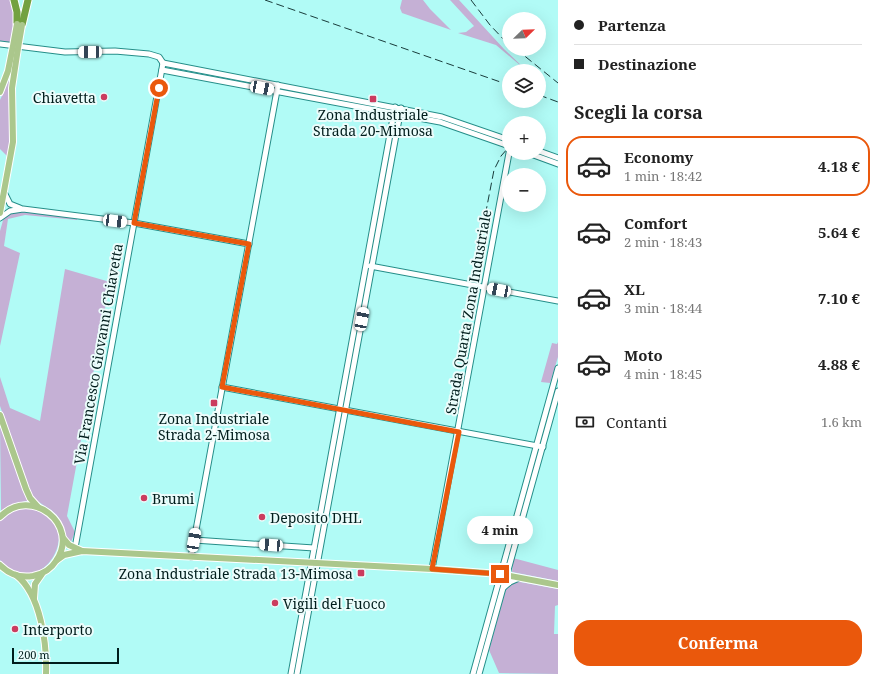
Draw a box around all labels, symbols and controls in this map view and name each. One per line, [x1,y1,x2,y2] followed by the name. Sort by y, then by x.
[502,12,546,56] north arrow
[502,12,546,212] map controls
[598,15,666,35] text: Partenza
[78,46,102,58] car
[598,54,697,74] text: Destinazione
[502,64,546,108] button: layers
[150,79,168,97] route start
[249,80,275,96] car
[33,88,96,107] place label: Chiavetta
[99,92,109,102] marker: Chiavetta
[368,94,378,104] marker: Zona Industriale Strada 20-Mimosa
[574,100,703,124] text: Scegli la corsa
[313,105,433,140] place label: Zona Industriale Strada 20-Mimosa
[502,116,546,160] button: +
[624,147,693,167] text: Economy
[576,148,612,184] icon: car
[818,156,860,176] text: 4.18 €
[624,167,702,185] text: 1 min · 18:42
[502,168,546,212] button: −
[441,208,495,416] street label: Strada Quarta Zona Industriale
[624,213,687,233] text: Comfort
[102,214,128,228] car
[576,214,612,250] icon: car
[818,222,860,242] text: 5.64 €
[624,233,702,251] text: 2 min · 18:43
[69,242,127,466] street label: Via Francesco Giovanni Chiavetta
[624,279,645,299] text: XL
[576,280,612,316] icon: car
[486,282,512,298] car
[818,288,860,308] text: 7.10 €
[624,299,702,317] text: 3 min · 18:44
[354,306,370,332] car
[624,345,663,365] text: Moto
[576,346,612,382] icon: car
[818,354,860,374] text: 4.88 €
[624,365,702,383] text: 4 min · 18:45
[209,398,219,408] marker: Zona Industriale Strada 2-Mimosa
[158,409,270,444] place label: Zona Industriale Strada 2-Mimosa
[574,411,596,433] icon: cash
[606,412,667,432] text: Contanti
[821,413,862,431] text: 1.6 km
[152,489,195,508] place label: Brumi
[139,493,149,503] marker: Brumi
[270,508,362,527] place label: Deposito DHL
[257,512,267,522] marker: Deposito DHL
[467,516,533,544] callout: 4 min
[482,521,518,539] text: 4 min
[186,527,202,553] car
[259,538,283,552] car
[119,564,353,583] place label: Zona Industriale Strada 13-Mimosa
[491,565,509,583] route end
[356,568,366,578] marker: Zona Industriale Strada 13-Mimosa
[283,594,386,613] place label: Vigili del Fuoco
[270,598,280,608] marker: Vigili del Fuoco
[23,620,92,639] place label: Interporto
[574,620,862,666] button: Conferma
[10,624,20,634] marker: Interporto
[12,646,119,665] scale bar
[18,647,50,662] text: 200 m

